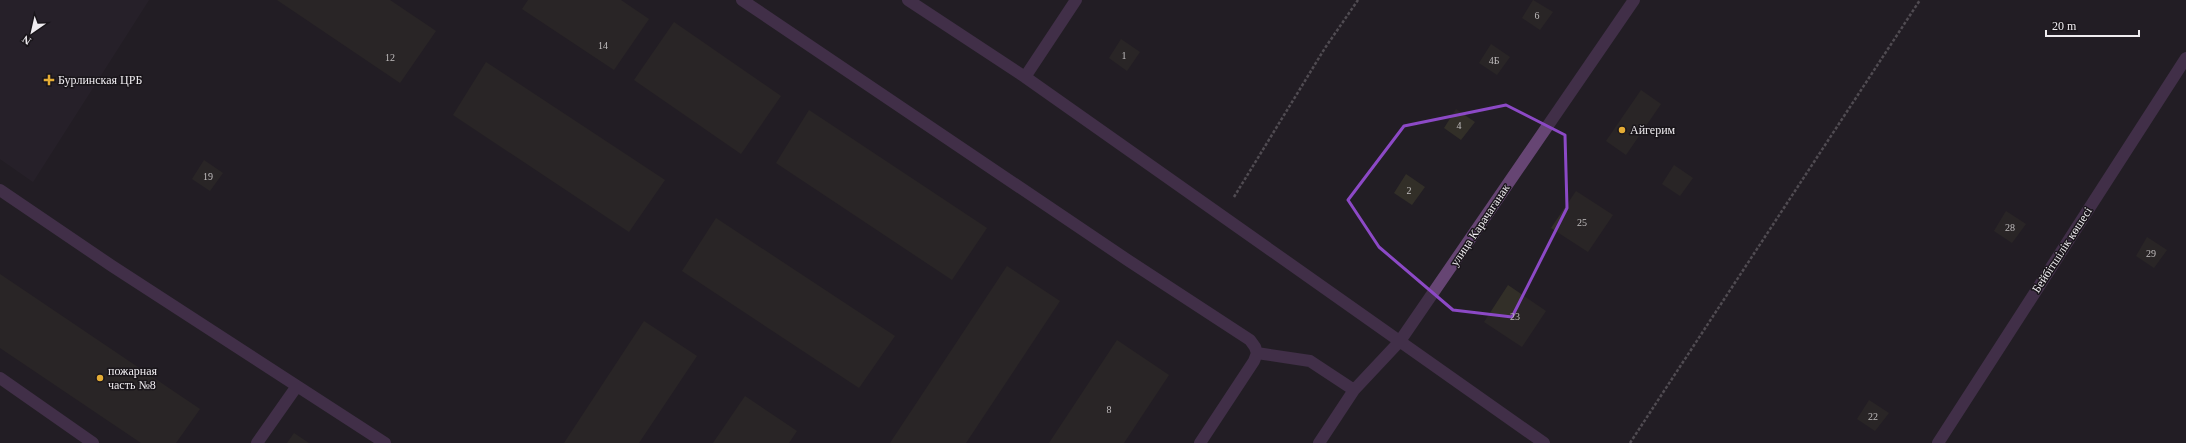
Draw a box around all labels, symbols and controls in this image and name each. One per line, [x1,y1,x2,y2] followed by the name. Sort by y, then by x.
[1535,10,1540,21] house number: 6
[12,12,52,52] north arrow
[2046,12,2139,38] scale bar
[2052,19,2077,33] text: 20 m
[20,33,33,47] text: N
[598,40,608,51] house number: 14
[1122,50,1127,61] house number: 1
[385,52,395,63] house number: 12
[1489,55,1500,66] house number: 4Б
[58,73,142,87] place label: Бурлинская ЦРБ
[43,74,55,86] marker: Бурлинская ЦРБ
[1457,120,1462,131] house number: 4
[1630,123,1676,137] place label: Айгерим
[1617,125,1627,135] marker: Айгерим
[203,171,213,182] house number: 19
[1447,181,1513,269] street label: улица Карачаганак
[1407,185,1412,196] house number: 2
[2029,204,2095,295] street label: Бейбітшілік көшесі
[1577,217,1587,228] house number: 25
[2005,222,2015,233] house number: 28
[2146,248,2156,259] house number: 29
[1510,311,1520,322] house number: 23
[108,364,157,392] place label: пожарная часть №8
[95,373,105,383] marker: пожарная часть №8
[1107,404,1112,415] house number: 8
[1868,411,1878,422] house number: 22

